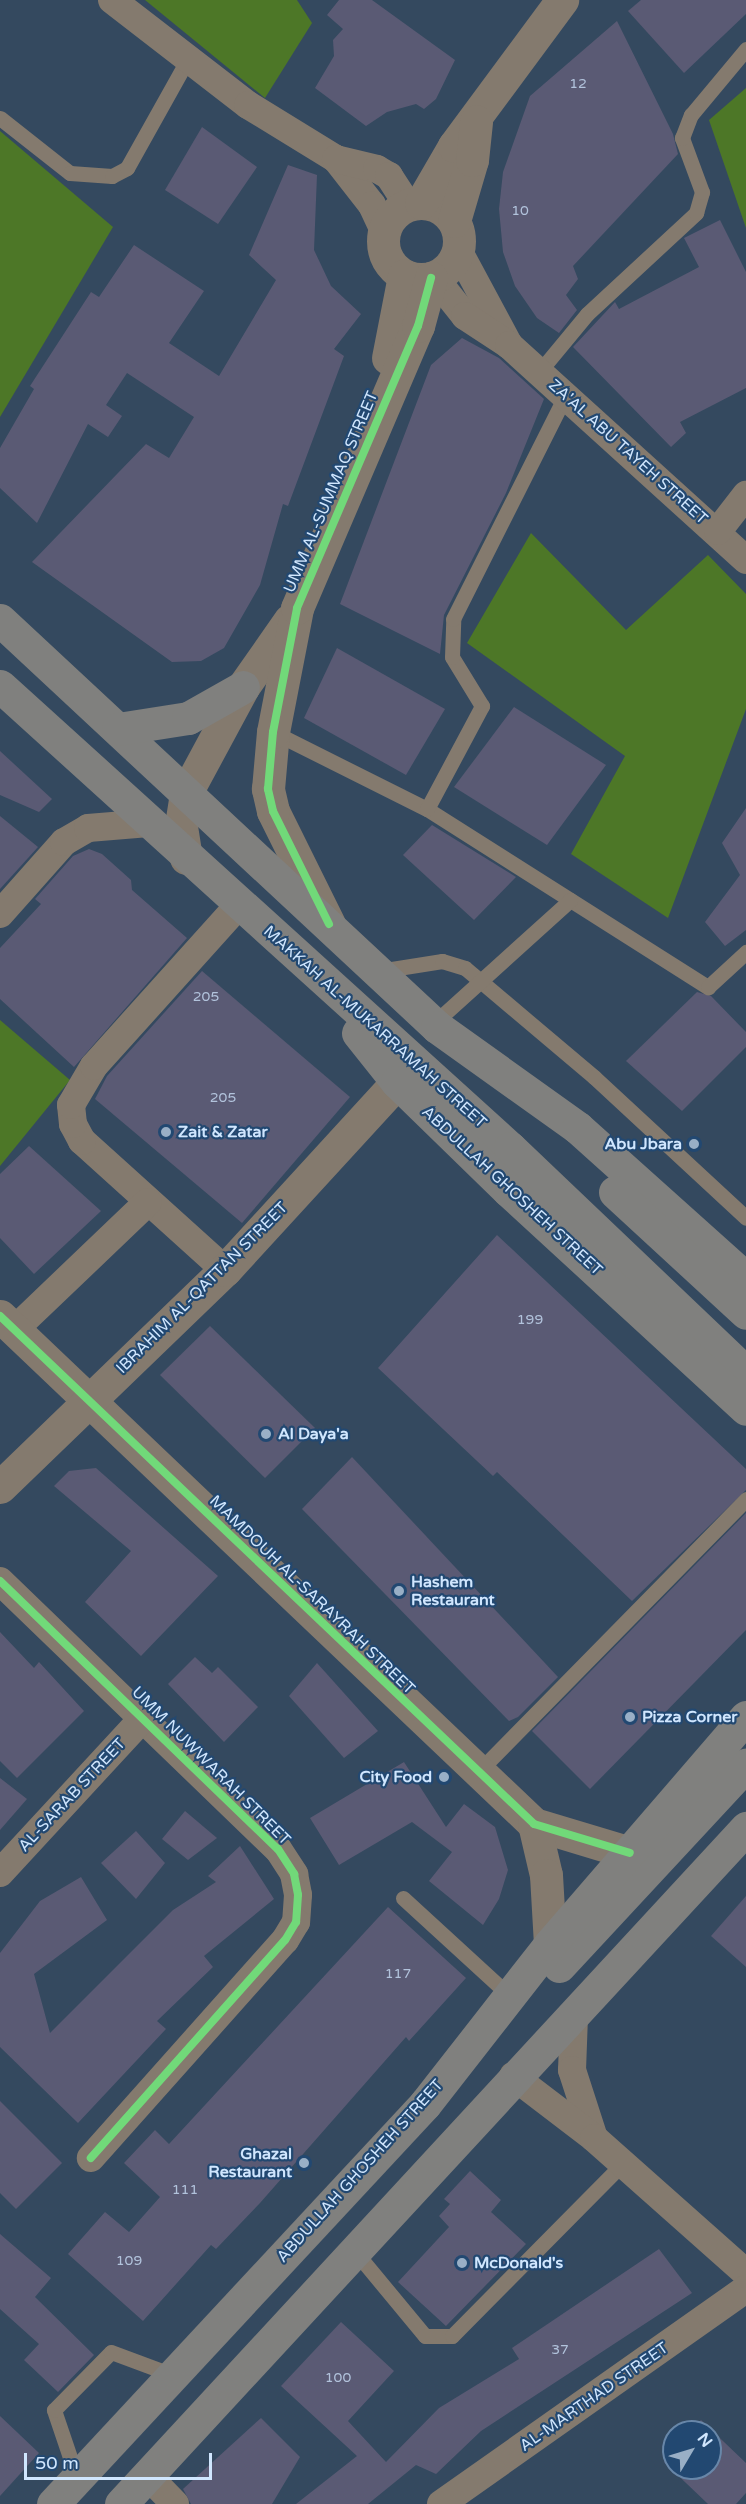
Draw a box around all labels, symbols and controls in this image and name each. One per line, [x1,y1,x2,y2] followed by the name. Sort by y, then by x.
[569,76,587,92] house number: 12
[511,203,529,219] house number: 10
[545,376,711,528] street label: ZA'AL ABU TAYEH STREET
[280,388,382,596] street label: UMM AL-SUMMAQ STREET
[260,922,490,1132] street label: MAKKAH AL-MUKARRAMAH STREET
[193,989,219,1005] house number: 205
[210,1090,236,1106] house number: 205
[418,1102,606,1280] street label: ABDULLAH GHOSHEH STREET
[178,1122,268,1142] place label: Zait & Zatar
[159,1125,173,1139] marker: Zait & Zatar
[604,1134,682,1154] place label: Abu Jbara
[687,1137,701,1151] marker: Abu Jbara
[112,1198,292,1378] street label: IBRAHIM AL-QATTAN STREET
[517,1312,543,1328] house number: 199
[278,1424,349,1444] place label: Al Daya'a
[259,1427,273,1441] marker: Al Daya'a
[205,1491,419,1699] street label: MAMDOUH AL-SARAYRAH STREET
[411,1572,495,1610] place label: Hashem Restaurant
[392,1584,406,1598] marker: Hashem Restaurant
[128,1683,294,1849] street label: UMM NUWWARAH STREET
[642,1707,737,1727] place label: Pizza Corner
[623,1710,637,1724] marker: Pizza Corner
[14,1734,130,1856] street label: AL-SARAB STREET
[359,1767,432,1787] place label: City Food
[437,1770,451,1784] marker: City Food
[385,1966,411,1982] house number: 117
[273,2076,447,2266] street label: ABDULLAH GHOSHEH STREET
[208,2144,292,2182] place label: Ghazal Restaurant
[297,2156,311,2170] marker: Ghazal Restaurant
[172,2182,198,2198] house number: 111
[116,2253,142,2269] house number: 109
[474,2253,563,2273] place label: McDonald's
[455,2256,469,2270] marker: McDonald's
[516,2338,672,2456] street label: AL-MARTHAD STREET
[551,2342,569,2358] house number: 37
[325,2370,351,2386] house number: 100
[662,2420,722,2480] north arrow
[693,2429,716,2451] text: N
[27,2441,214,2479] scale bar
[35,2452,79,2474] text: 50 m

